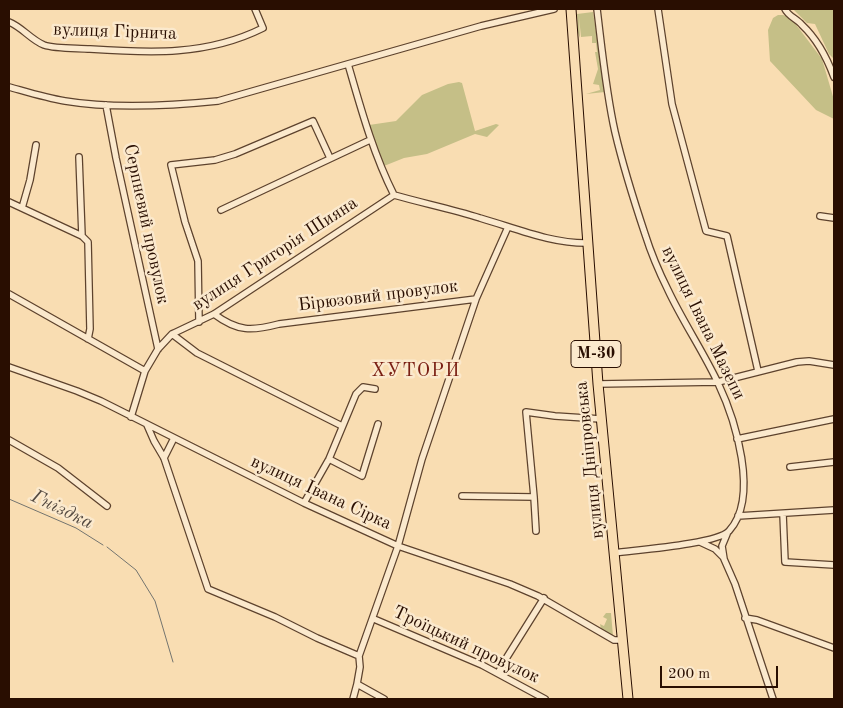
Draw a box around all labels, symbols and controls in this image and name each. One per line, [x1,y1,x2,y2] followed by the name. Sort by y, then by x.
[53,19,177,45] street label: вулиця Гірнича
[118,142,174,306] street label: Серпневий провулок
[188,192,362,316] street label: вулиця Григорія Шияна
[656,243,750,403] street label: вулиця Івана Мазепи
[297,275,459,317] street label: Бірюзовий провулок
[571,340,621,368] road number: М-30
[371,360,461,382] district label: ХУТОРИ
[571,380,609,540] street label: вулиця Дніпровська
[247,451,395,535] street label: вулиця Івана Сірка
[27,485,97,535] water label: Гніздка
[389,602,543,688] street label: Троїцький провулок
[663,656,780,688] scale bar
[668,667,710,682] text: 200 m

